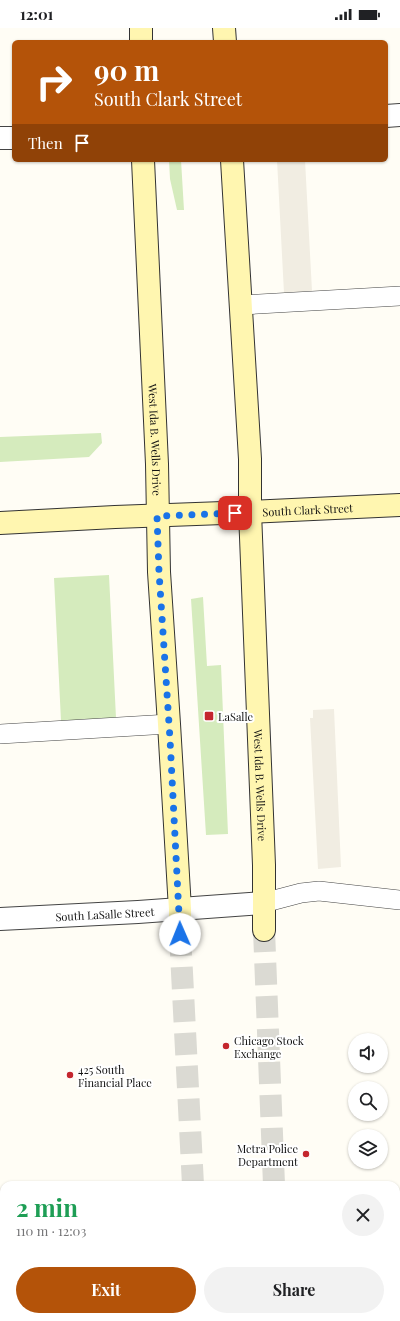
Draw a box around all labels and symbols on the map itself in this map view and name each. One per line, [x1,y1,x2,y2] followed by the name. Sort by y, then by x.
[146,382,165,496] street label: West Ida B. Wells Drive
[218,496,252,530] pin
[262,500,353,519] street label: South Clark Street
[218,709,254,724] place label: LaSalle
[203,710,215,722] marker: LaSalle
[251,728,271,842] street label: West Ida B. Wells Drive
[55,903,155,924] street label: South LaSalle Street
[159,913,201,955] position arrow
[234,1033,304,1061] place label: Chicago Stock Exchange
[221,1041,231,1051] marker: Chicago Stock Exchange
[78,1062,152,1090] place label: 425 South Financial Place
[65,1070,75,1080] marker: 425 South Financial Place
[237,1141,298,1169] place label: Metra Police Department
[301,1149,311,1159] marker: Metra Police Department

